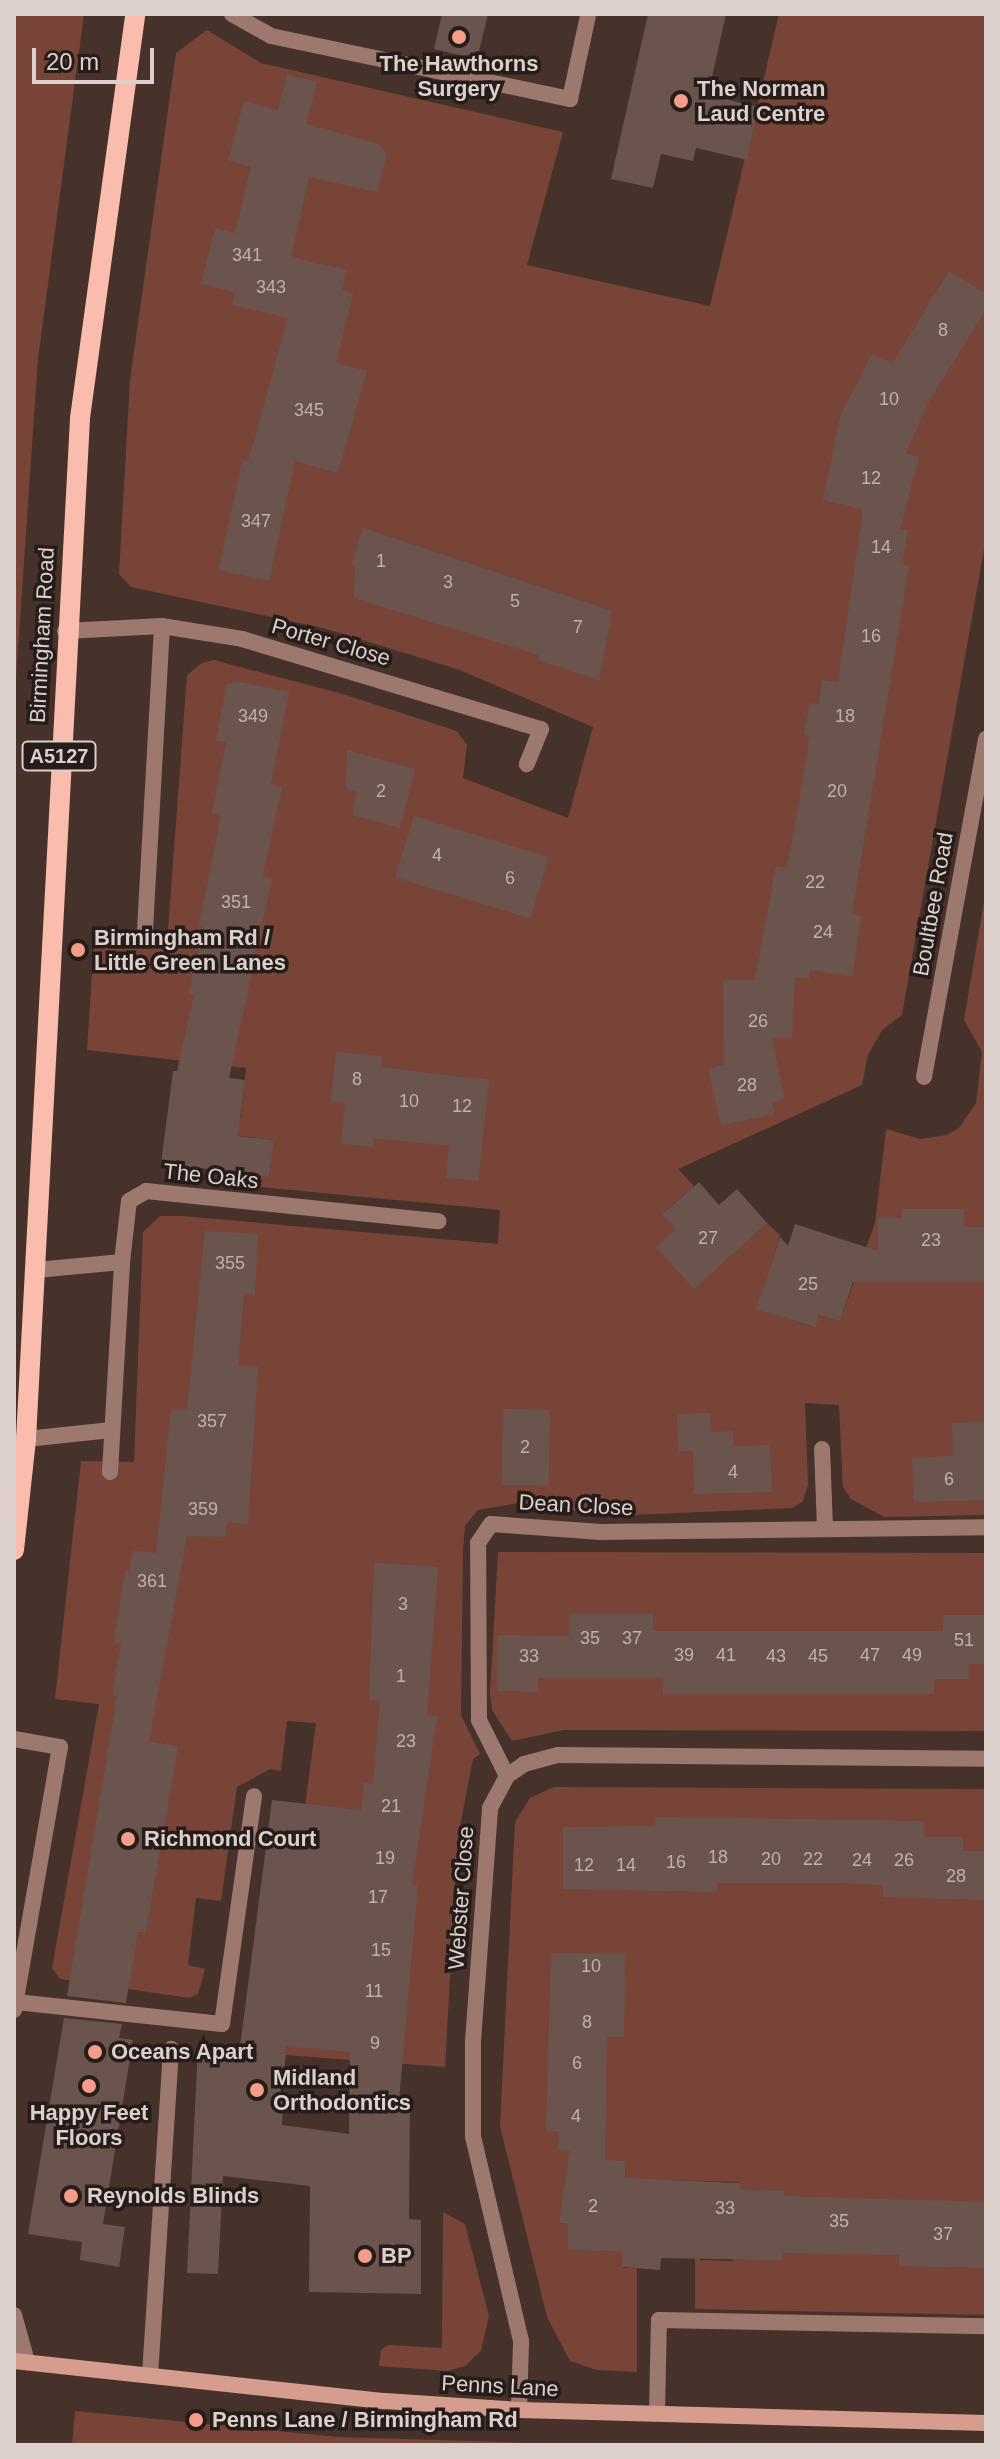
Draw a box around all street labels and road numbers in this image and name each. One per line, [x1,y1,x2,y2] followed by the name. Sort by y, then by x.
[24,546,60,724] street label: Birmingham Road
[269,612,393,672] street label: Porter Close
[21,740,97,772] road number: A5127
[907,830,959,978] street label: Boultbee Road
[162,1158,260,1194] street label: The Oaks
[518,1489,634,1521] street label: Dean Close
[443,1825,479,1971] street label: Webster Close
[441,2370,559,2402] street label: Penns Lane

